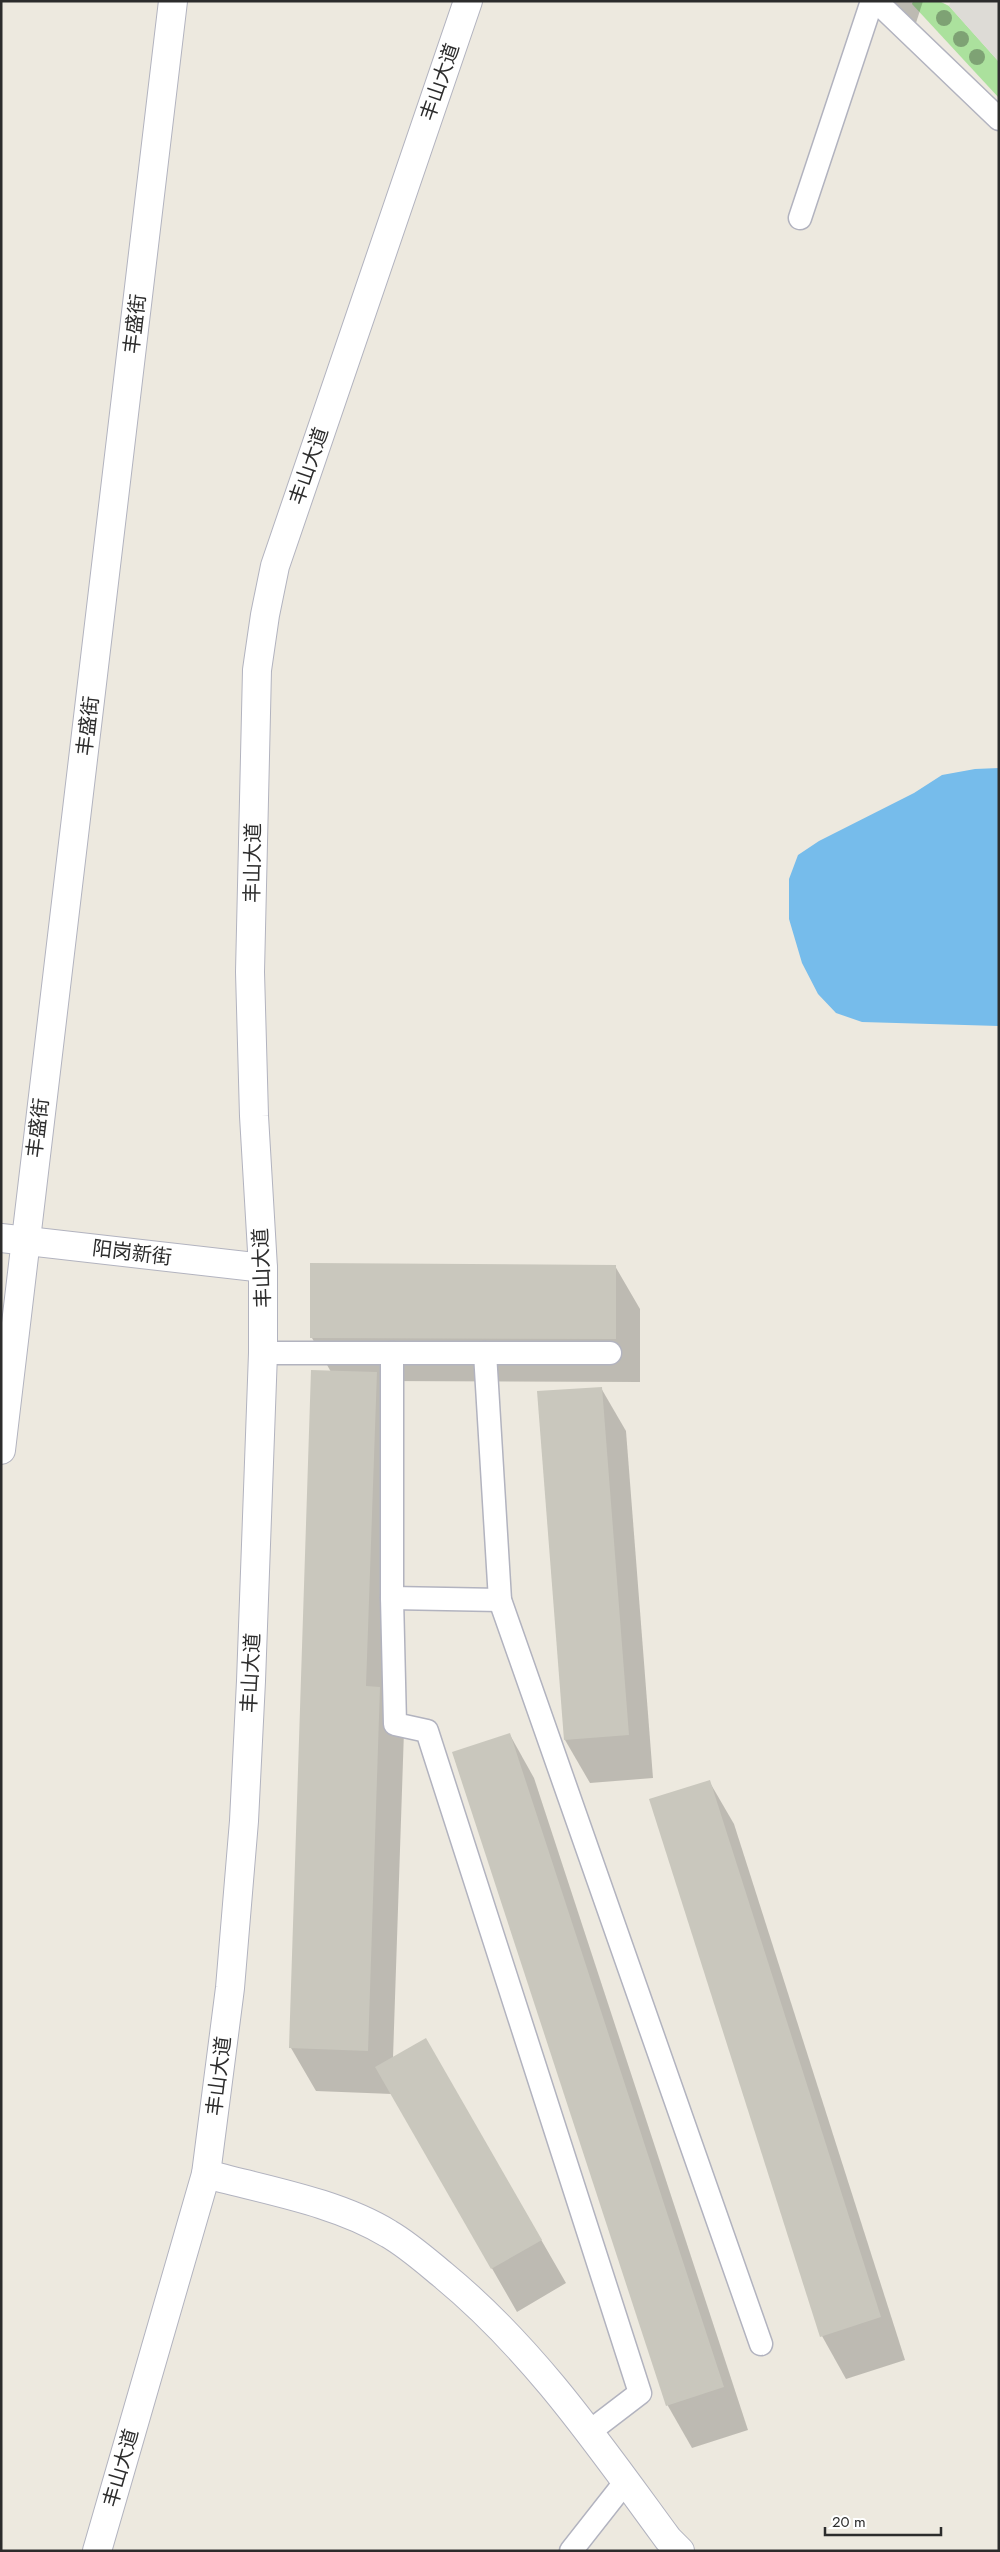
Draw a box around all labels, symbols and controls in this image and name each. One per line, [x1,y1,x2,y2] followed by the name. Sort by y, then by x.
[413,39,467,125] street label: 丰山大道
[117,292,153,356] street label: 丰盛街
[282,423,336,509] street label: 丰山大道
[70,694,106,758] street label: 丰盛街
[238,823,268,903] street label: 丰山大道
[20,1096,56,1160] street label: 丰盛街
[246,1228,278,1308] street label: 丰山大道
[91,1234,173,1272] street label: 阳岗新街
[234,1632,268,1714] street label: 丰山大道
[200,2035,238,2117] street label: 丰山大道
[96,2426,146,2510] street label: 丰山大道
[825,2504,941,2536] scale bar
[832,2511,866,2533] text: 20 m

